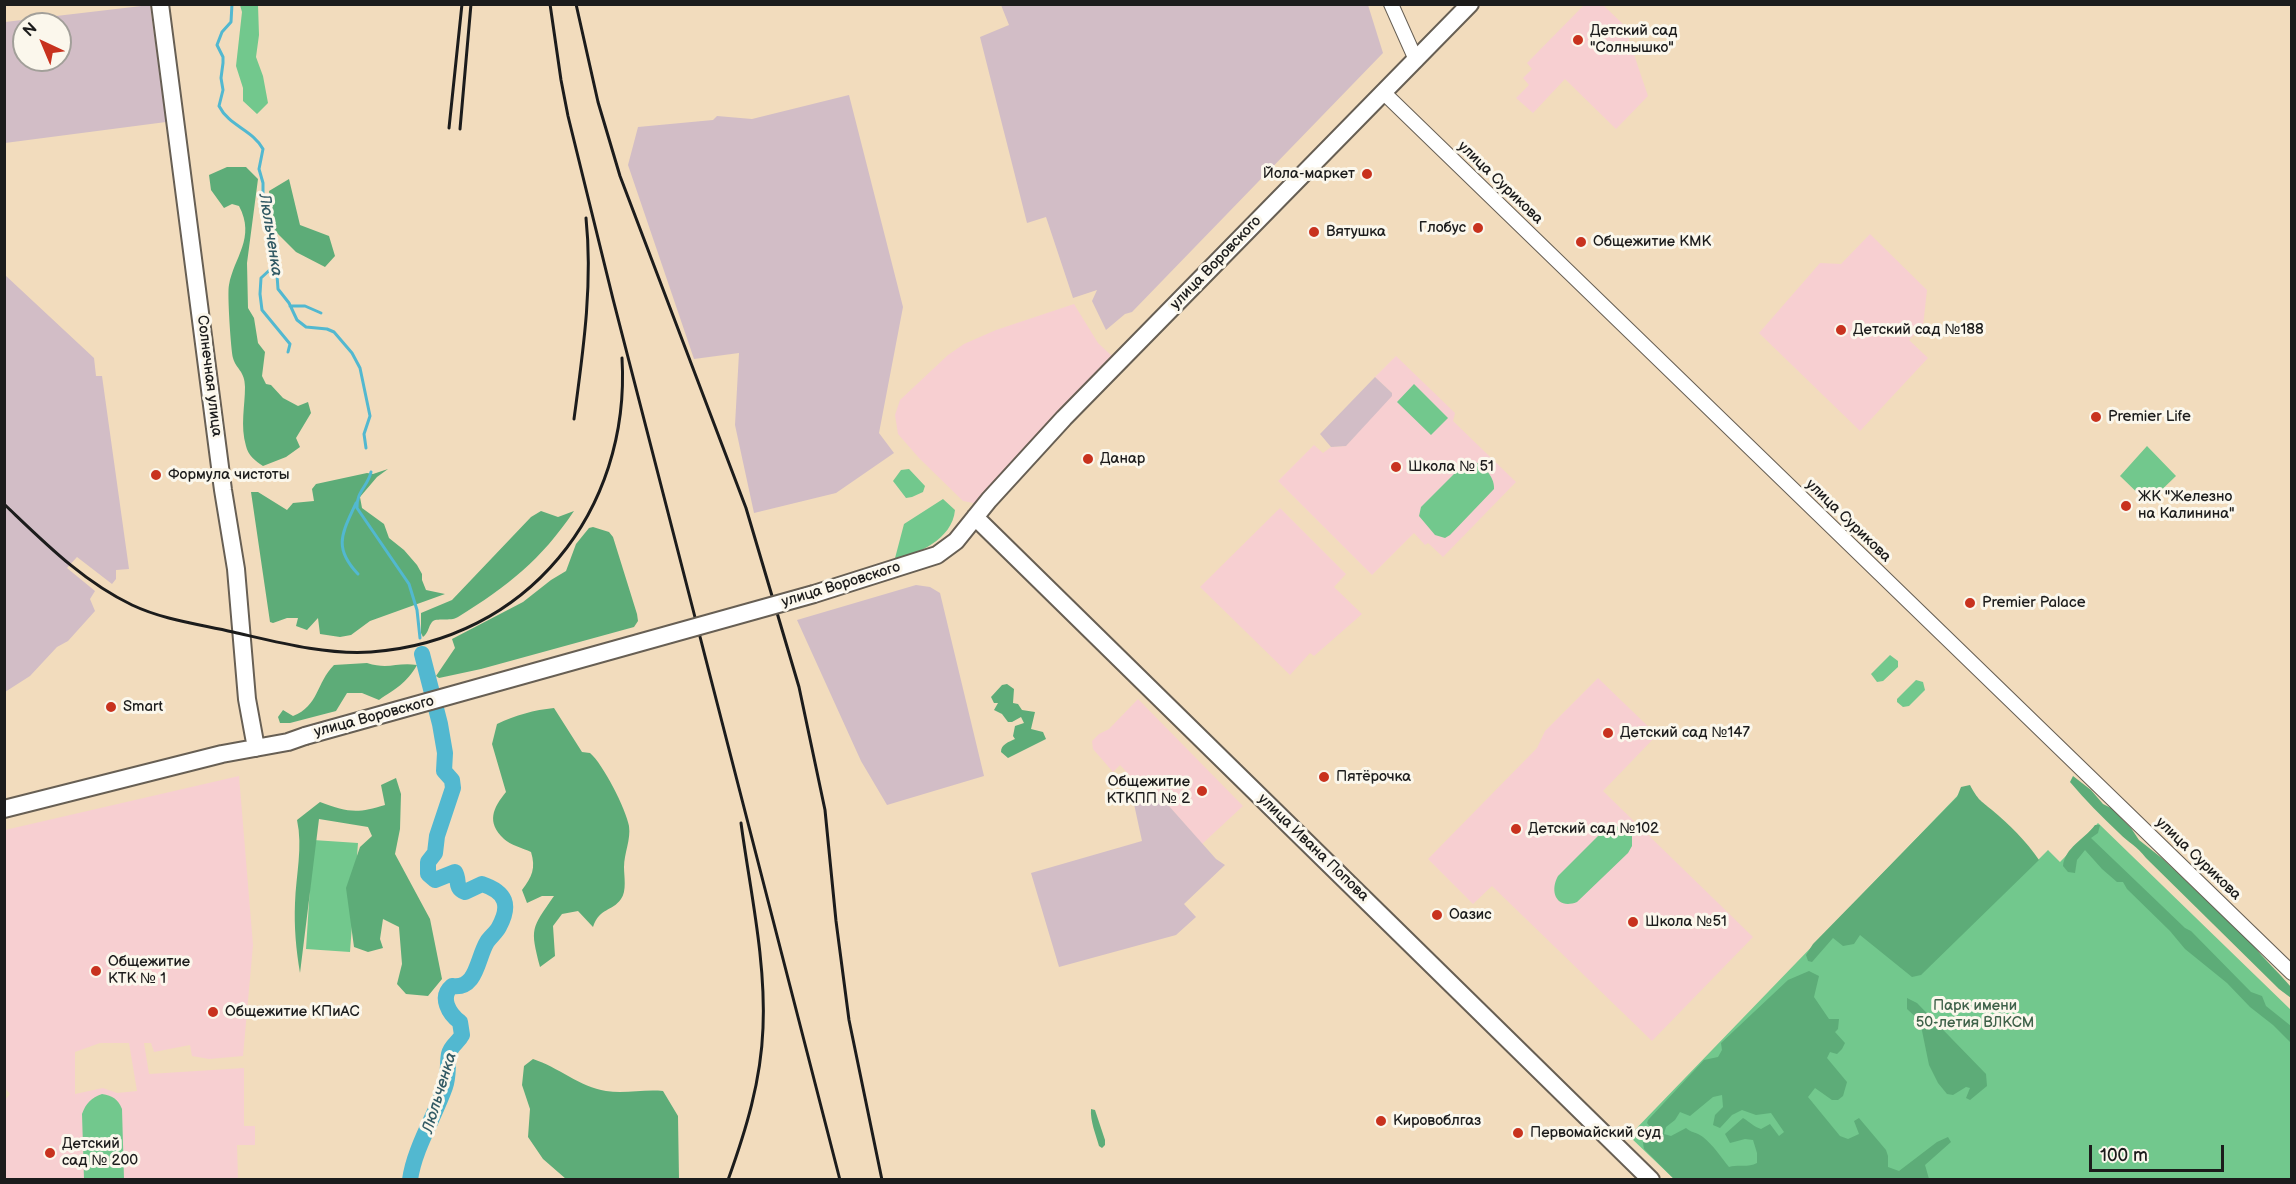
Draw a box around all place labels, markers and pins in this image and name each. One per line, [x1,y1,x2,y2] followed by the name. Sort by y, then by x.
[1590,22,1677,57] place label: Детский сад "Солнышко"
[1571,33,1585,47] marker: Детский сад "Солнышко"
[1263,165,1355,183] place label: Йола-маркет
[1360,167,1374,181] marker: Йола-маркет
[1419,219,1466,237] place label: Глобус
[1471,221,1485,235] marker: Глобус
[1326,223,1386,241] place label: Вятушка
[1307,225,1321,239] marker: Вятушка
[1593,233,1711,251] place label: Общежитие КМК
[1574,235,1588,249] marker: Общежитие КМК
[1853,321,1984,339] place label: Детский сад №188
[1834,323,1848,337] marker: Детский сад №188
[2108,408,2191,426] place label: Premier Life
[2089,410,2103,424] marker: Premier Life
[1100,450,1145,468] place label: Данар
[1081,452,1095,466] marker: Данар
[1408,458,1494,476] place label: Школа № 51
[1389,460,1403,474] marker: Школа № 51
[168,466,290,484] place label: Формула чистоты
[149,468,163,482] marker: Формула чистоты
[2138,488,2235,523] place label: ЖК "Железно на Калинина"
[2119,499,2133,513] marker: ЖК "Железно на Калинина"
[1982,594,2086,612] place label: Premier Palace
[1963,596,1977,610] marker: Premier Palace
[123,698,163,716] place label: Smart
[104,700,118,714] marker: Smart
[1620,724,1750,742] place label: Детский сад №147
[1601,726,1615,740] marker: Детский сад №147
[1336,768,1411,786] place label: Пятёрочка
[1317,770,1331,784] marker: Пятёрочка
[1106,773,1190,808] place label: Общежитие КТКПП № 2
[1195,784,1209,798] marker: Общежитие КТКПП № 2
[1528,820,1659,838] place label: Детский сад №102
[1509,822,1523,836] marker: Детский сад №102
[1449,906,1492,924] place label: Оазис
[1430,908,1444,922] marker: Оазис
[1645,913,1727,931] place label: Школа №51
[1626,915,1640,929] marker: Школа №51
[108,953,190,988] place label: Общежитие КТК № 1
[89,964,103,978] marker: Общежитие КТК № 1
[225,1003,360,1021] place label: Общежитие КПиАС
[206,1005,220,1019] marker: Общежитие КПиАС
[1393,1112,1481,1130] place label: Кировоблгаз
[1374,1114,1388,1128] marker: Кировоблгаз
[1530,1124,1661,1142] place label: Первомайский суд
[1511,1126,1525,1140] marker: Первомайский суд
[62,1135,138,1170] place label: Детский сад № 200
[43,1146,57,1160] marker: Детский сад № 200

